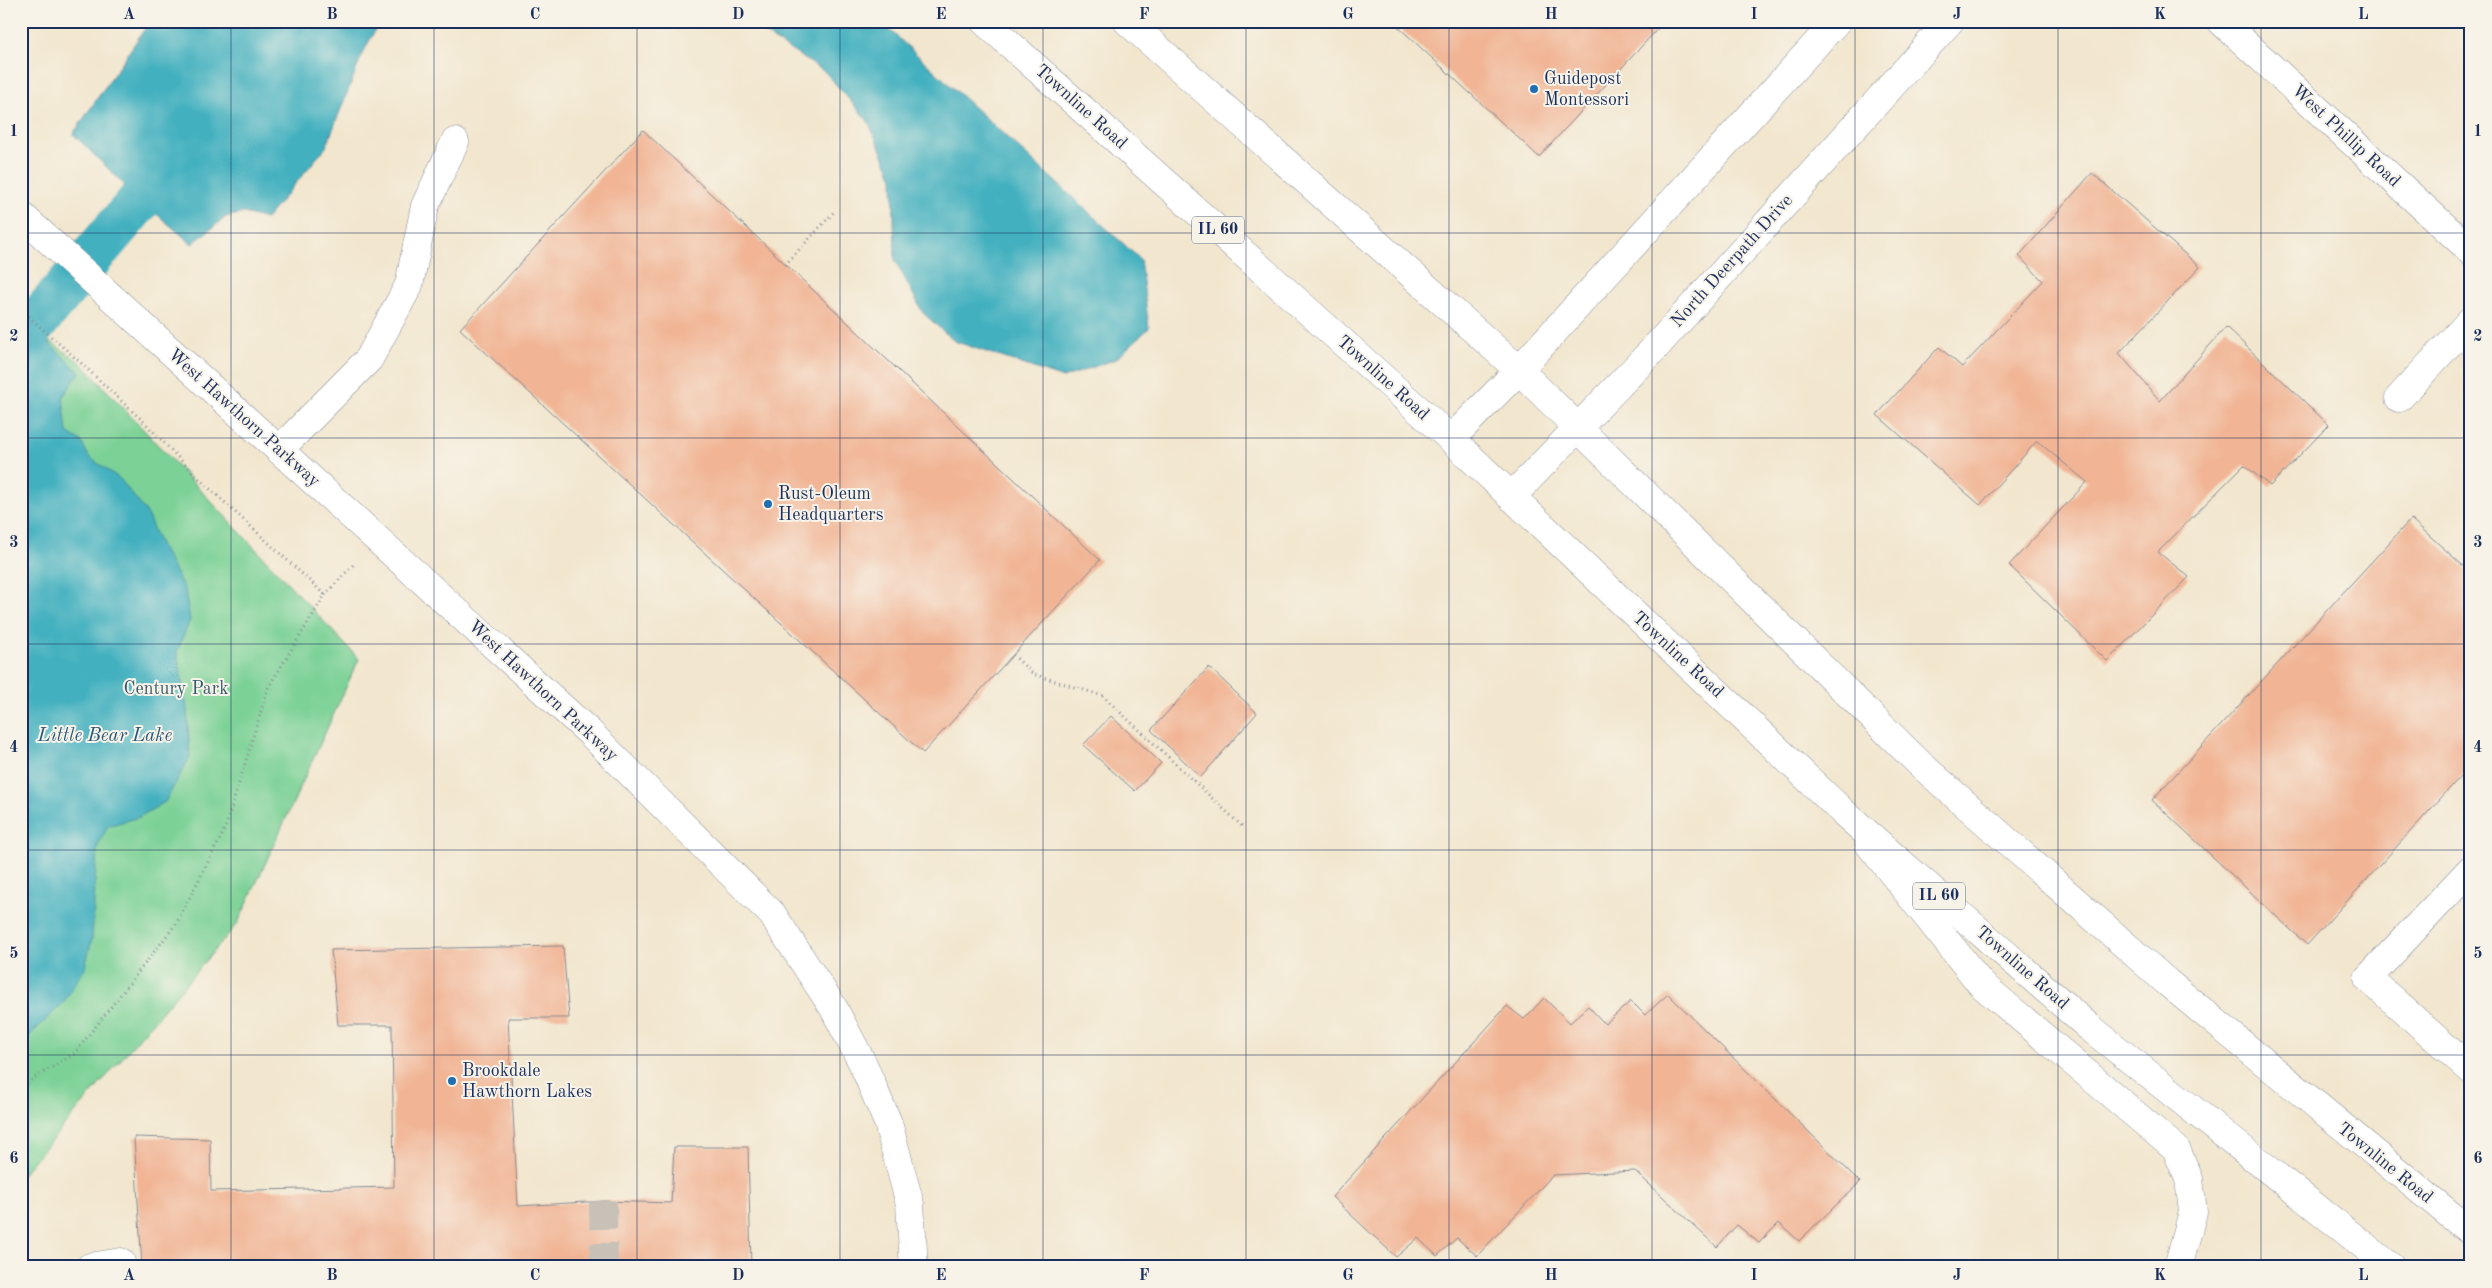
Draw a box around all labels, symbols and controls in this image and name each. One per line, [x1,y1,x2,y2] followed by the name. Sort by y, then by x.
[123,7,135,23] text: A
[326,7,338,23] text: B
[530,7,540,23] text: C
[732,7,744,23] text: D
[935,7,947,23] text: E
[1139,7,1150,23] text: F
[1342,7,1354,23] text: G
[1544,7,1558,23] text: H
[1750,7,1758,23] text: I
[1953,7,1962,23] text: J
[2154,7,2166,23] text: K
[2358,7,2369,23] text: L
[1032,61,1130,153] street label: Townline Road
[1544,70,1629,109] place label: Guidepost Montessori
[2288,81,2404,191] street label: West Phillip Road
[1528,83,1540,95] marker: Guidepost Montessori
[9,124,19,140] text: 1
[2473,124,2483,140] text: 1
[1668,191,1796,331] street label: North Deerpath Drive
[1192,216,1244,244] road number: IL 60
[9,329,19,345] text: 2
[2473,329,2483,345] text: 2
[1334,332,1432,424] street label: Townline Road
[165,345,324,491] street label: West Hawthorn Parkway
[778,485,884,524] place label: Rust-Oleum Headquarters
[762,498,774,510] marker: Rust-Oleum Headquarters
[9,535,19,551] text: 3
[2473,535,2483,551] text: 3
[1629,609,1727,701] street label: Townline Road
[465,617,622,765] street label: West Hawthorn Parkway
[123,680,229,698] park label: Century Park
[37,727,173,746] water label: Little Bear Lake
[9,740,19,756] text: 4
[2473,740,2483,756] text: 4
[1913,882,1965,909] road number: IL 60
[1972,923,2072,1013] street label: Townline Road
[9,946,19,962] text: 5
[2473,946,2483,962] text: 5
[462,1062,592,1101] place label: Brookdale Hawthorn Lakes
[446,1075,458,1087] marker: Brookdale Hawthorn Lakes
[2334,1119,2436,1207] street label: Townline Road
[9,1151,19,1167] text: 6
[2473,1151,2483,1167] text: 6
[123,1268,135,1284] text: A
[326,1268,338,1284] text: B
[530,1268,540,1284] text: C
[732,1268,744,1284] text: D
[935,1268,947,1284] text: E
[1139,1268,1150,1284] text: F
[1342,1268,1354,1284] text: G
[1544,1268,1558,1284] text: H
[1750,1268,1758,1284] text: I
[1953,1268,1962,1284] text: J
[2154,1268,2166,1284] text: K
[2358,1268,2369,1284] text: L

